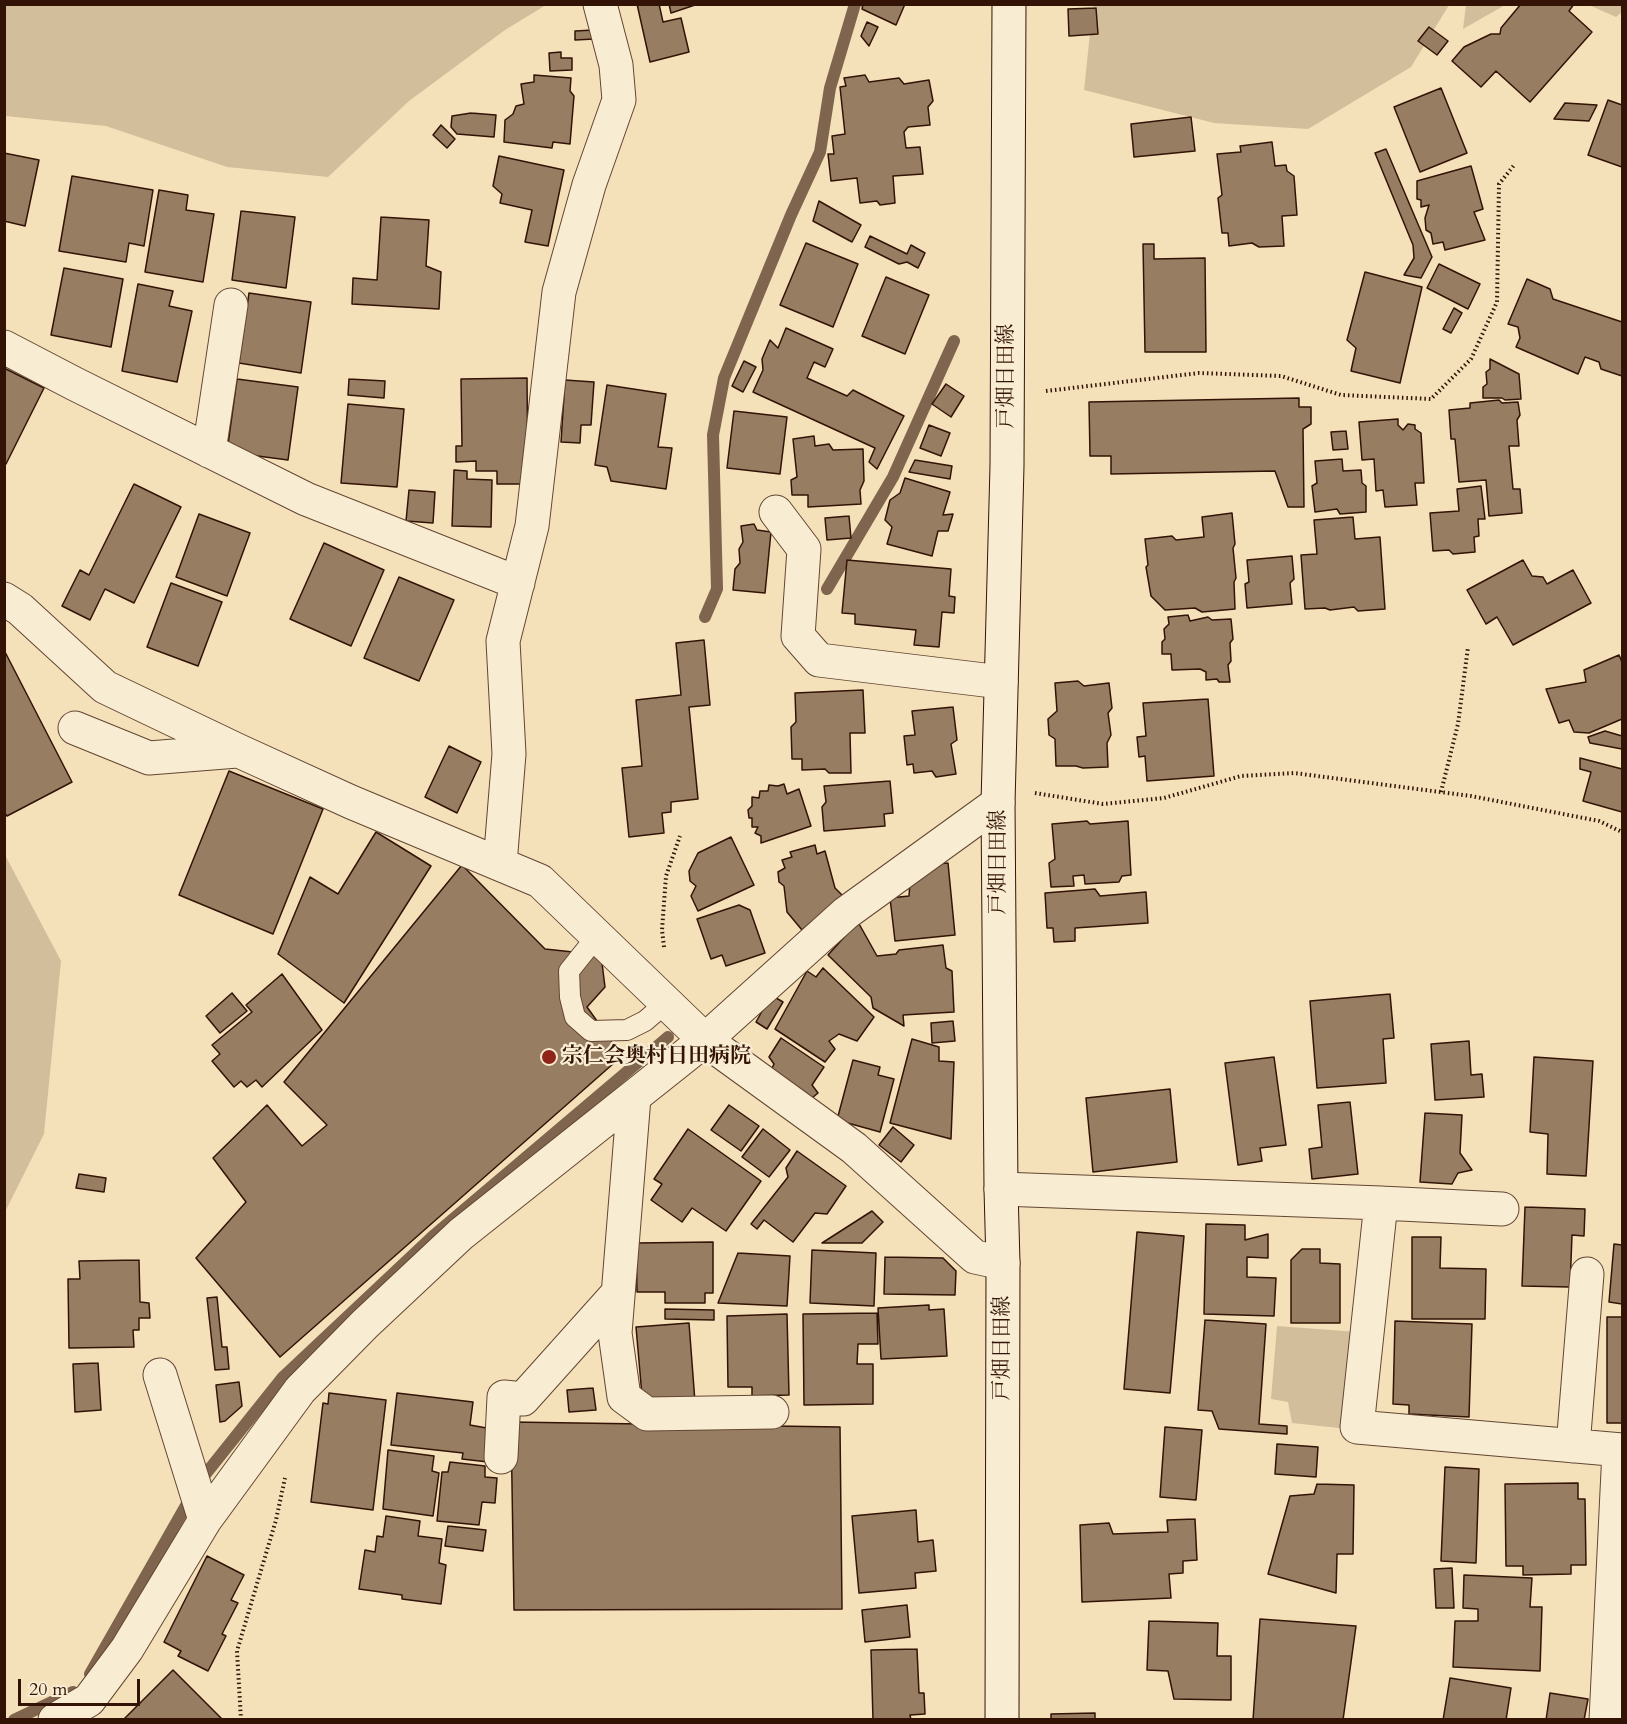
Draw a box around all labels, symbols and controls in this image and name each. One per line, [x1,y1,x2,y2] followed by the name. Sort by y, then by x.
[994,324,1020,428] street label: 戸畑日田線
[986,810,1012,914] street label: 戸畑日田線
[562,1044,751,1070] place label: 宗仁会奥村日田病院
[540,1048,558,1066] marker: 宗仁会奥村日田病院
[990,1296,1016,1400] street label: 戸畑日田線
[21,1667,142,1705] scale bar
[29,1677,68,1702] text: 20 m

